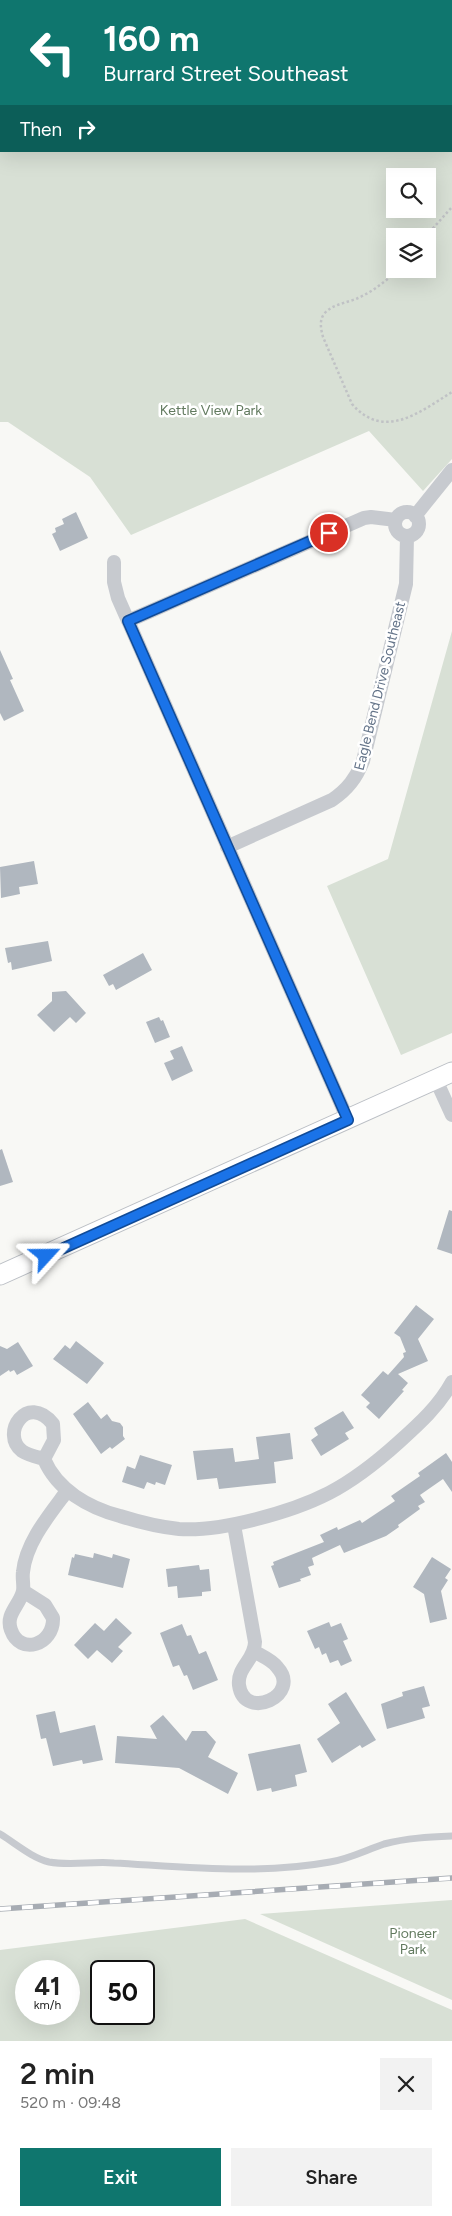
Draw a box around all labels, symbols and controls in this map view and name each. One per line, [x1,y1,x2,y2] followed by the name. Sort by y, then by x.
[103,18,200,60] text: 160 m
[20,20,85,85] icon: left
[103,60,349,87] text: Burrard Street Southeast
[72,115,100,143] icon: right
[20,118,62,141] text: Then
[386,168,436,278] map controls
[386,168,436,218] button: search
[386,228,436,278] button: layers
[160,402,262,419] park label: Kettle View Park
[308,512,350,554] pin
[315,519,343,547] icon: arrive
[351,600,409,772] street label: Eagle Bend Drive Southeast
[19,1229,71,1281] position arrow
[389,1925,437,1958] park label: Pioneer Park
[90,1960,155,2025] speed limit sign: 50
[34,1971,61,2001] text: 41
[34,1998,61,2012] text: km/h
[20,2055,95,2092] text: 2 min
[380,2058,432,2110] button: close
[20,2093,121,2112] text: 520 m · 09:48
[20,2148,221,2206] button: Exit
[231,2148,432,2206] button: Share

